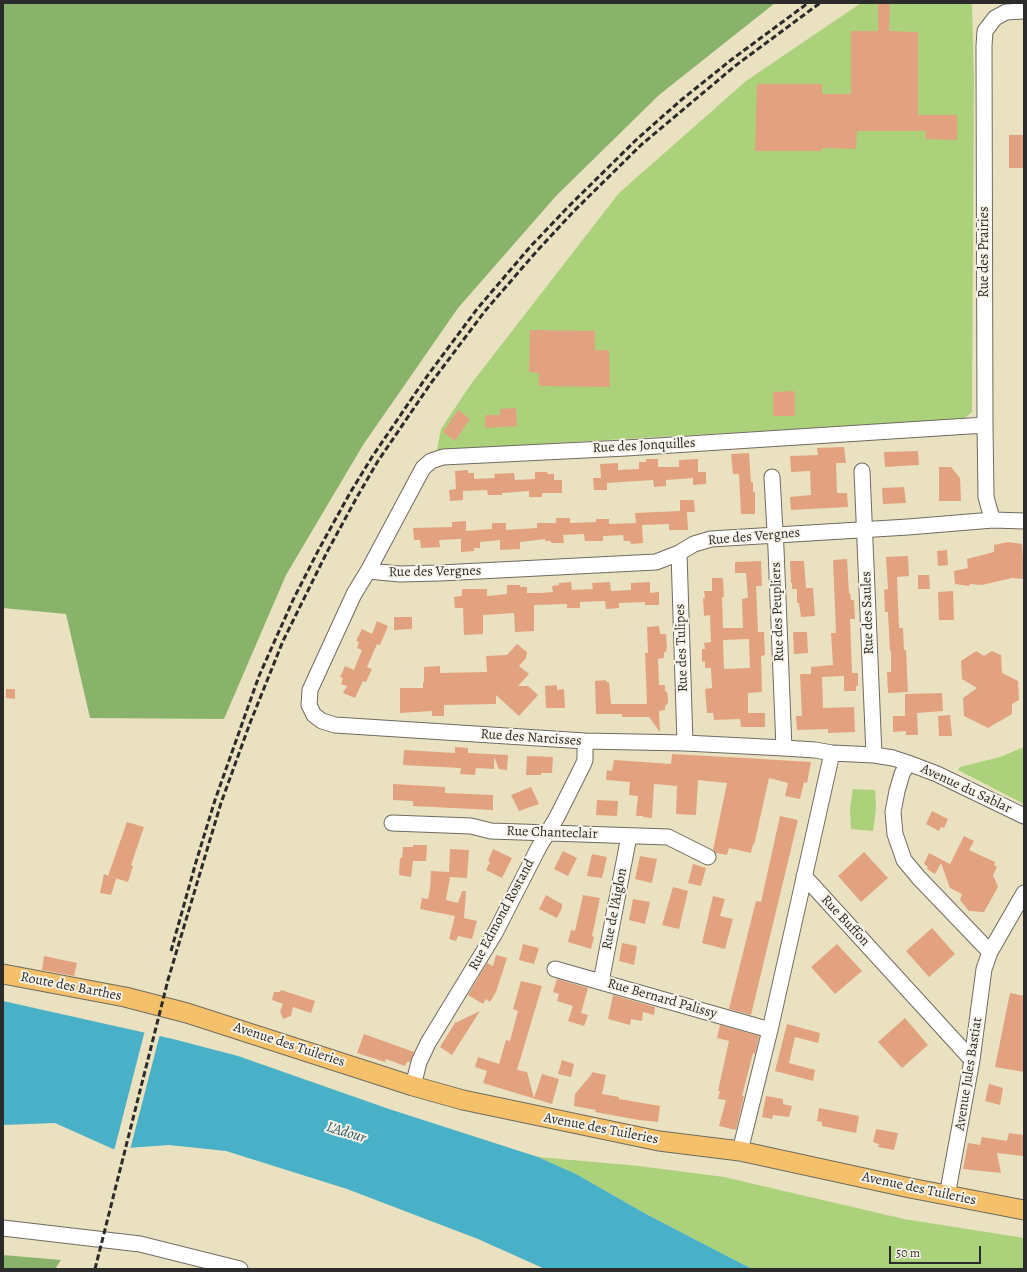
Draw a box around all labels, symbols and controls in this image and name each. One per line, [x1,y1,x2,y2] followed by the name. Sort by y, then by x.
[977,206,993,298] street label: Rue des Prairies
[592,435,696,457] street label: Rue des Jonquilles
[707,525,801,549] street label: Rue des Vergnes
[768,562,788,662] street label: Rue des Peupliers
[389,563,481,581] street label: Rue des Vergnes
[858,571,878,655] street label: Rue des Saules
[672,604,692,692] street label: Rue des Tulipes
[480,726,582,750] street label: Rue des Narcisses
[918,761,1014,817] street label: Avenue du Sablar
[506,823,598,843] street label: Rue Chanteclair
[466,856,538,974] street label: Rue Edmond Rostand
[599,867,631,951] street label: Rue de l'Aiglon
[817,892,873,950] street label: Rue Buffon
[19,969,123,1005] street label: Route des Barthes
[605,975,719,1023] street label: Rue Bernard Palissy
[952,1016,986,1132] street label: Avenue Jules Bastiat
[231,1019,347,1071] street label: Avenue des Tuileries
[542,1110,660,1148] street label: Avenue des Tuileries
[324,1118,368,1148] water label: L'Adour
[860,1169,978,1209] street label: Avenue des Tuileries
[891,1238,983,1264] scale bar
[896,1245,920,1261] text: 50 m

